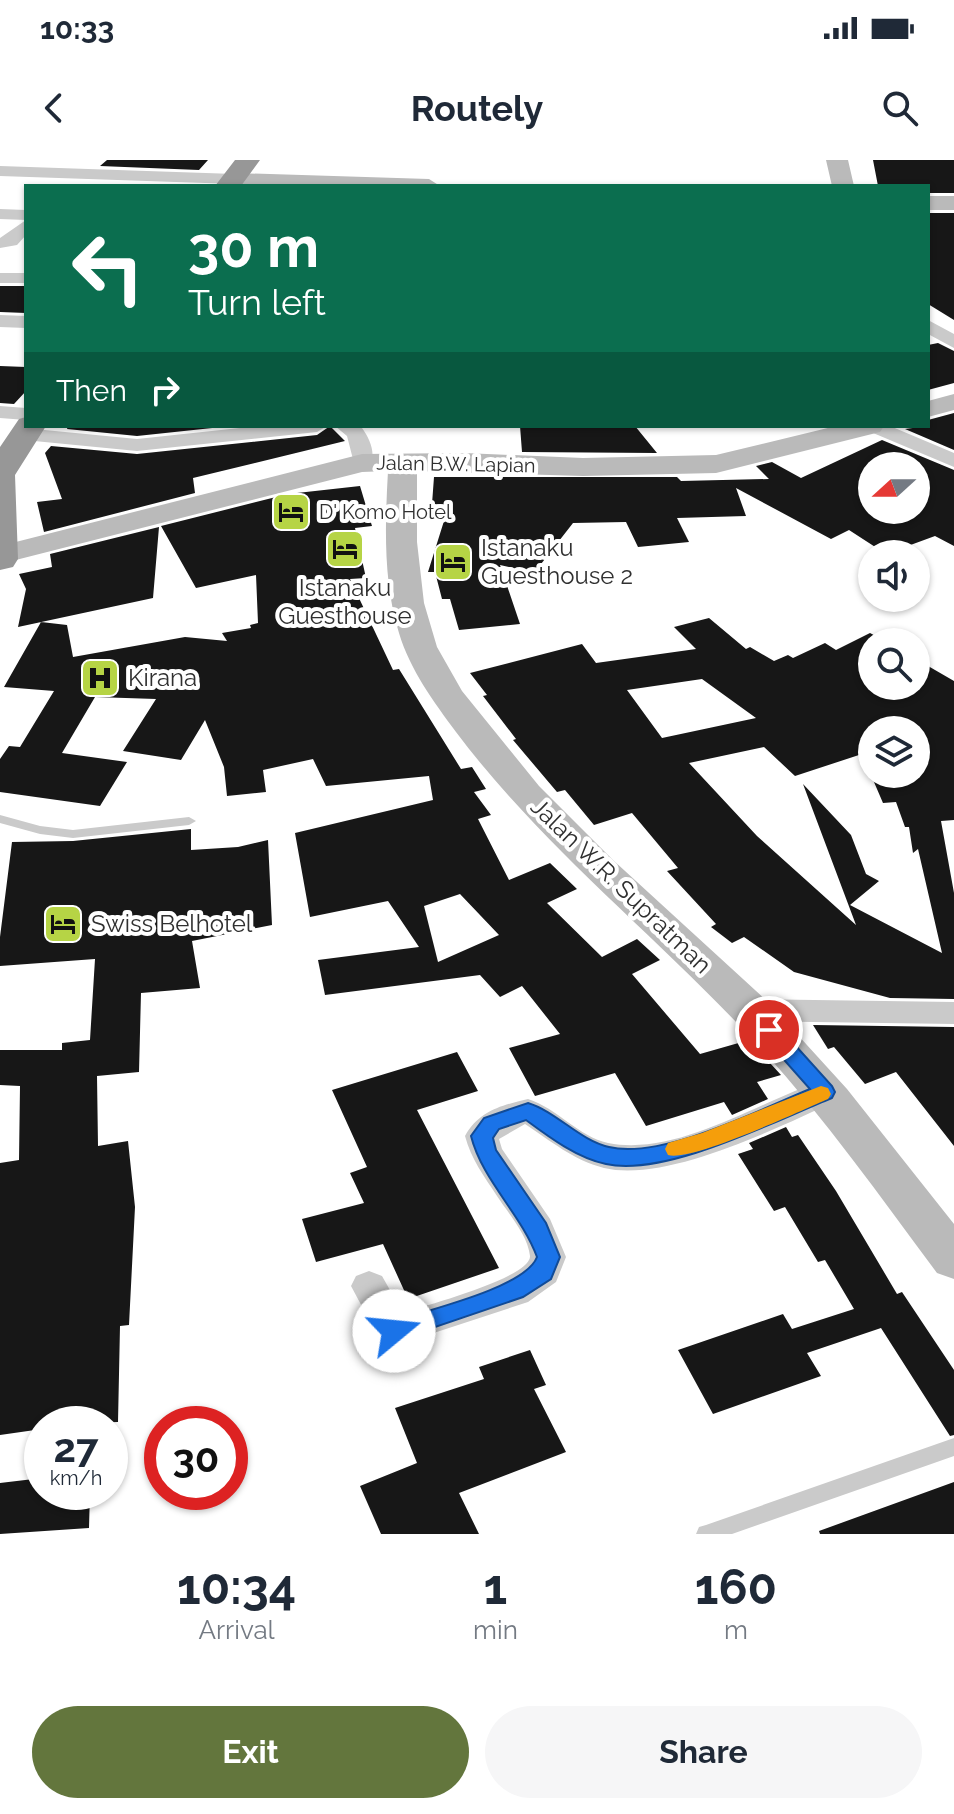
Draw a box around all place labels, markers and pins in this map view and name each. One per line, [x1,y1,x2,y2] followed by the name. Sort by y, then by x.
[270,491,312,533] hotel icon: D' Komo Hotel
[319,500,452,524] place label: D' Komo Hotel
[324,528,366,570] hotel icon: Istanaku Guesthouse
[481,533,633,590] place label: Istanaku Guesthouse 2
[432,541,474,583] hotel icon: Istanaku Guesthouse 2
[278,573,412,630] place label: Istanaku Guesthouse
[79,657,121,699] hospital icon: Kirana
[128,663,197,692] place label: Kirana
[42,903,84,945] hotel icon: Swiss Belhotel
[91,909,253,938] place label: Swiss Belhotel
[735,996,803,1064] pin

